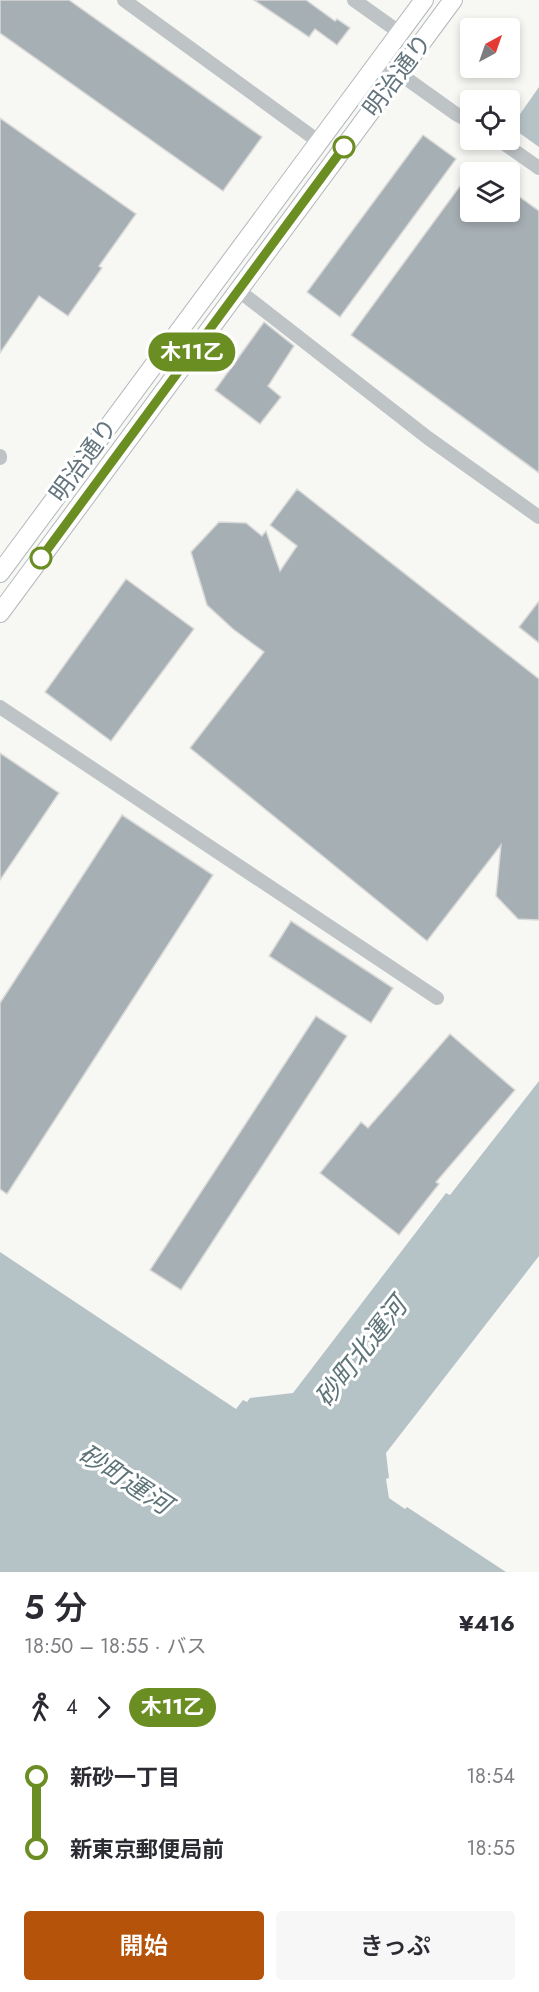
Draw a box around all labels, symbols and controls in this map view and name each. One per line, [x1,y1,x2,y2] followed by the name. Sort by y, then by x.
[460,18,520,78] north arrow
[460,18,520,222] map controls
[354,26,440,124] street label: 明治通り
[460,90,520,150] button: locate
[333,136,355,158] unlabelled marker
[460,162,520,222] button: layers
[150,332,234,372] line badge: 木11乙
[160,337,224,367] text: 木11乙
[41,411,125,509] street label: 明治通り
[30,547,52,569] unlabelled marker
[306,1285,419,1415] water label: 砂町北運河
[71,1435,183,1526] water label: 砂町運河
[24,1584,87,1631] text: 5 分
[459,1607,515,1639] text: ¥416
[24,1632,206,1661] text: 18:50 – 18:55 · バス
[24,1691,57,1724] icon: walk
[87,1691,120,1724] icon: forward
[141,1692,204,1722] text: 木11乙
[66,1693,78,1722] text: 4
[70,1761,180,1793] text: 新砂一丁目
[466,1762,515,1791] text: 18:54
[70,1833,224,1865] text: 新東京郵便局前
[467,1834,515,1863] text: 18:55
[24,1911,264,1980] button: 開始
[276,1911,515,1980] button: きっぷ

